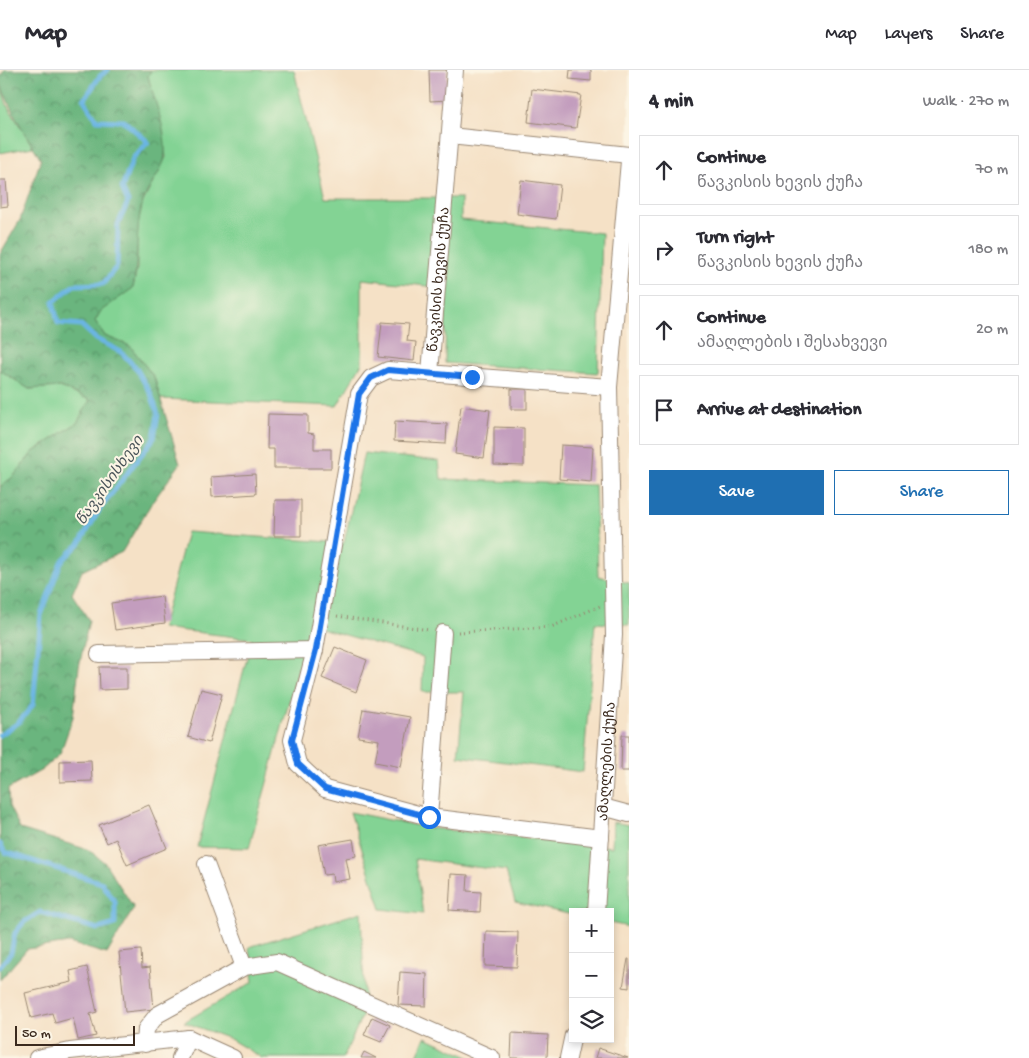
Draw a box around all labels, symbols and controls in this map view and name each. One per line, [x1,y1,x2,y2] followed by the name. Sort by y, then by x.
[25,20,67,49] text: Map
[825,24,857,45] text: Map
[885,24,932,45] text: Layers
[960,24,1004,45] text: Share
[649,90,693,115] text: 4 min
[923,93,1009,112] text: Walk · 270 m
[697,147,766,170] text: Continue
[650,156,678,184] icon: ahead
[975,161,1008,180] text: 70 m
[697,175,863,194] text: წავკისის ხევის ქუჩა
[426,206,455,353] street label: წავკისის ხევის ქუჩა
[697,227,773,250] text: Turn right
[650,236,678,264] icon: right
[969,241,1008,260] text: 180 m
[697,255,863,274] text: წავკისის ხევის ქუჩა
[697,307,766,330] text: Continue
[650,316,678,344] icon: ahead
[976,321,1008,340] text: 20 m
[697,335,887,354] text: ამაღლების I შესახვევი
[461,366,484,389] route end
[650,396,678,424] icon: arrive
[697,399,861,422] text: Arrive at destination
[73,432,149,529] water label: წავკისისხევი
[649,470,824,515] button: Save
[834,470,1009,515] button: Share
[596,701,621,822] street label: ამაღლების ქუჩა
[418,806,441,829] route start
[569,908,614,1043] map controls
[569,908,614,953] button: +
[569,953,614,998] button: −
[569,998,614,1043] button: layers
[15,1023,135,1046] scale bar
[22,1026,51,1043] text: 50 m

